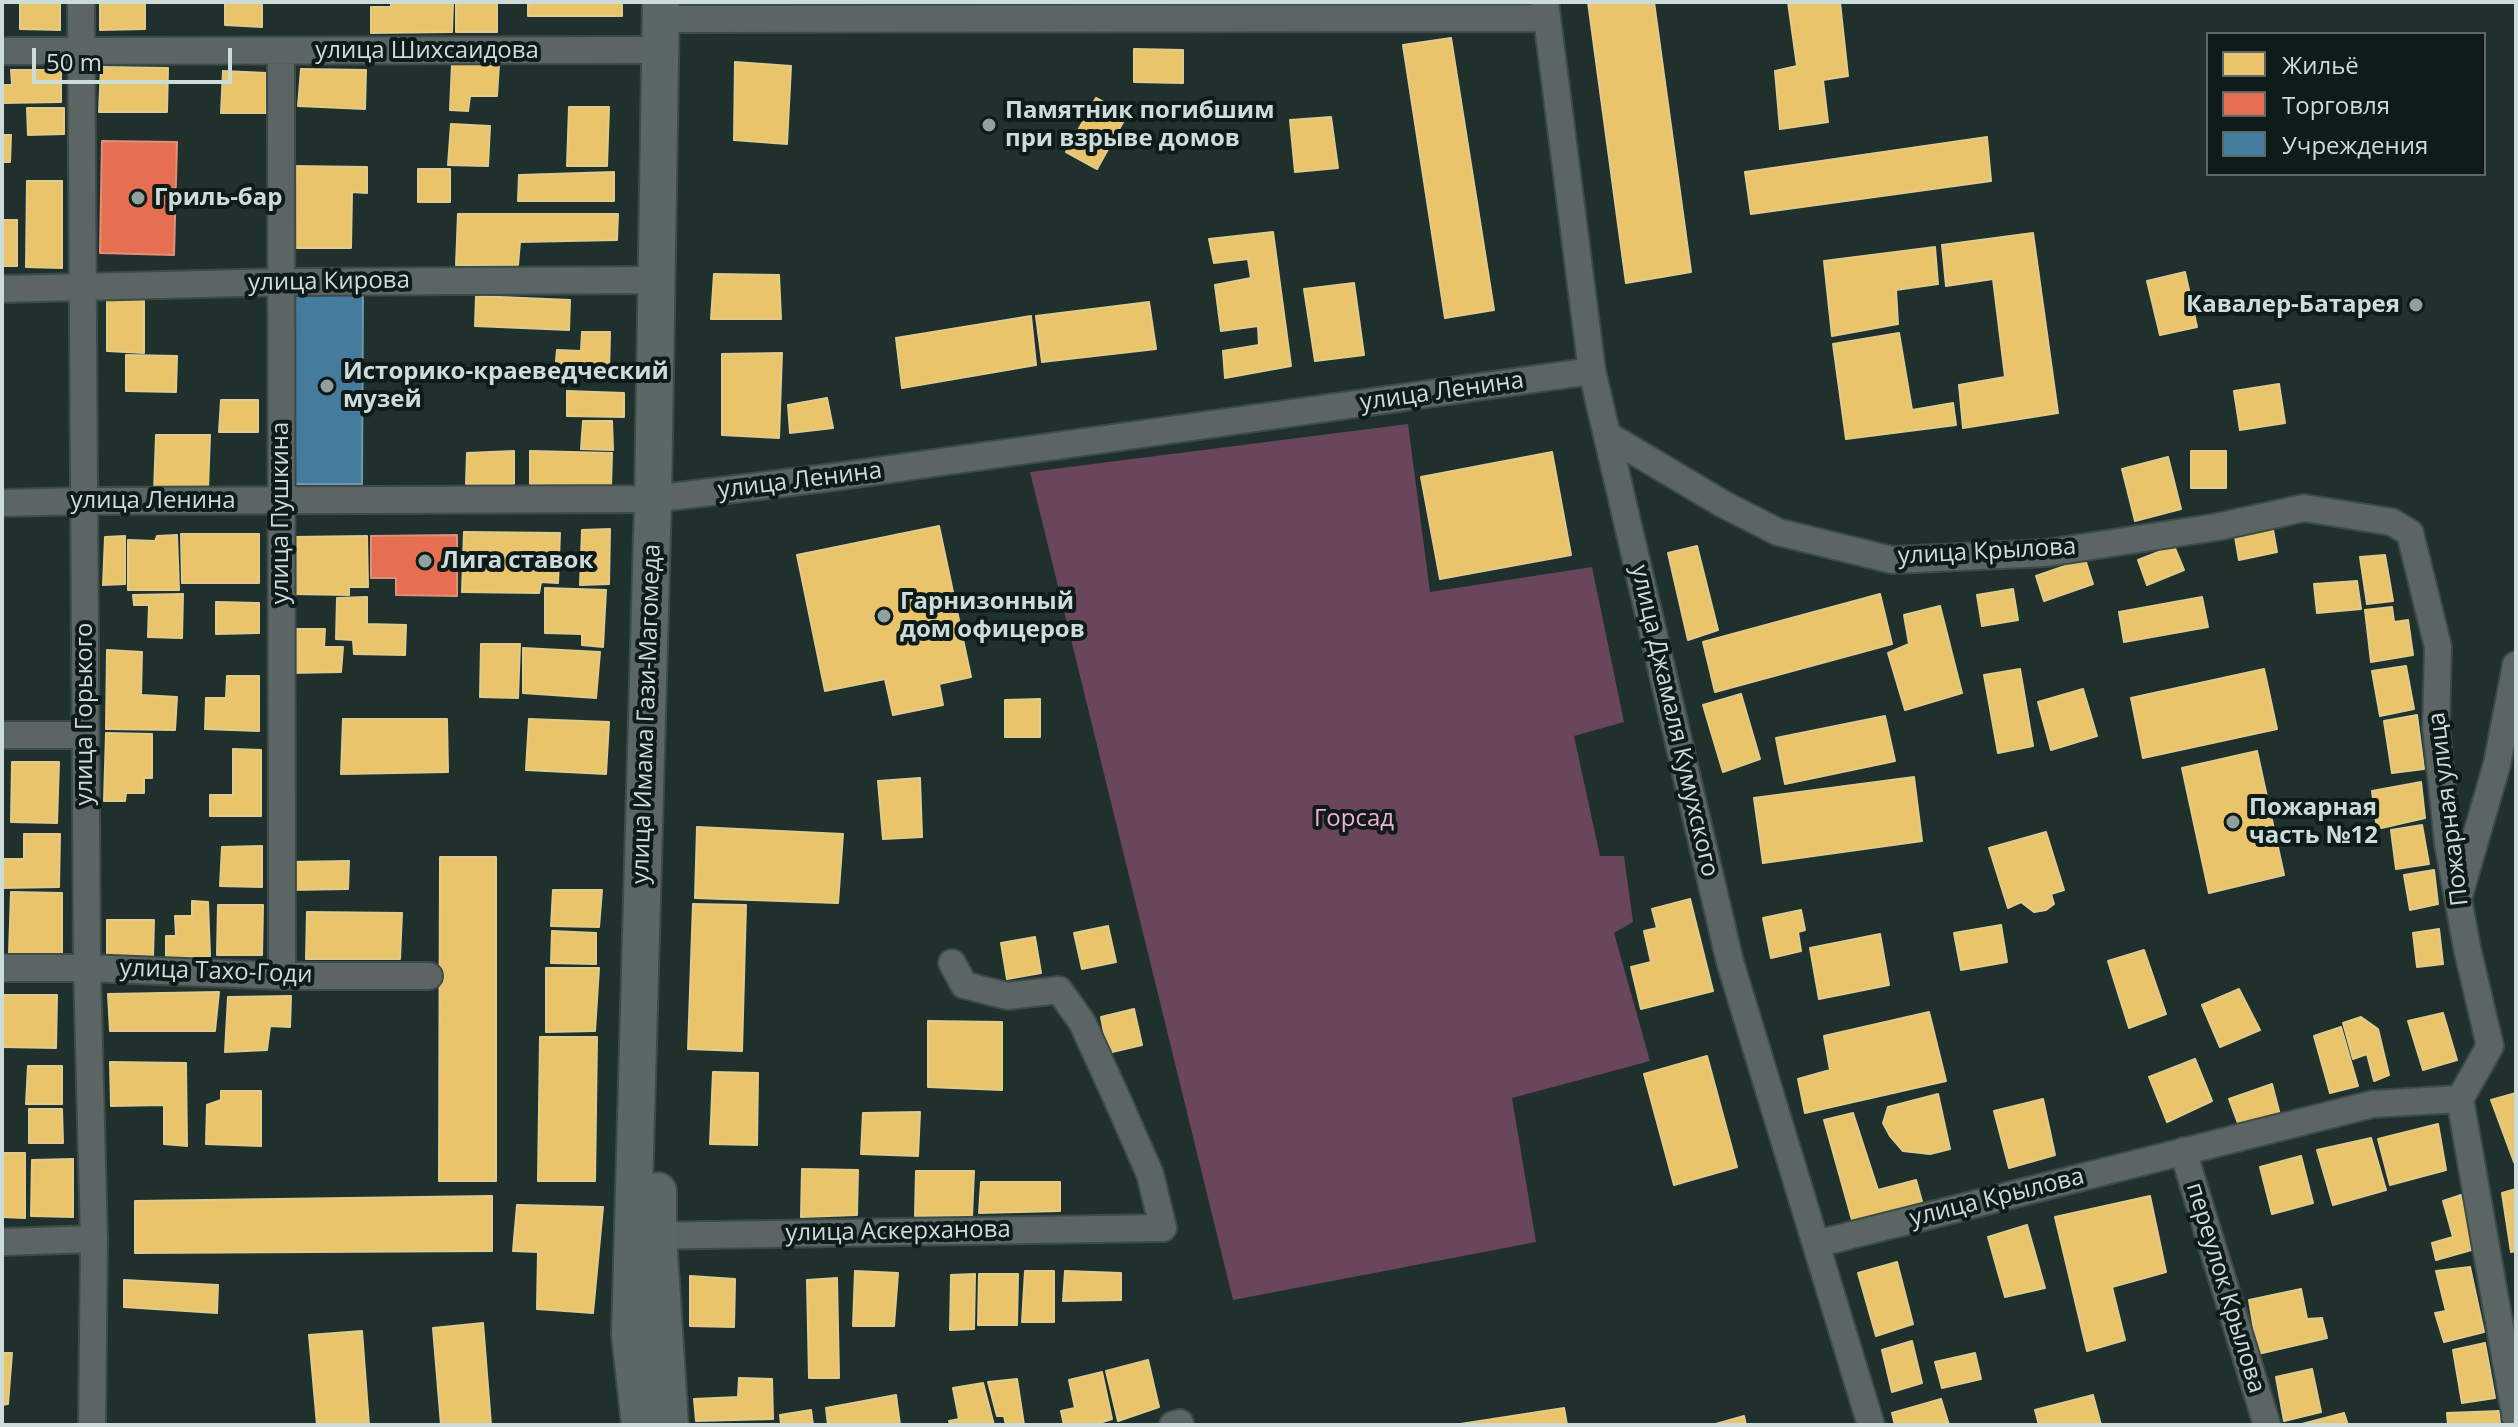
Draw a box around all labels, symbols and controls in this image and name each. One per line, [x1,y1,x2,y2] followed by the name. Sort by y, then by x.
[36,32,236,82] scale bar
[2206,32,2486,176] legend
[315,37,539,65] street label: улица Шихсаидова
[46,45,102,78] text: 50 m
[2282,48,2359,81] text: Жильё
[2282,88,2390,121] text: Торговля
[1005,97,1274,153] place label: Памятник погибшим при взрыве домов
[980,116,998,134] marker: Памятник погибшим при взрыве домов
[2282,128,2428,161] text: Учреждения
[154,184,282,212] place label: Гриль-бар
[129,189,147,207] marker: Гриль-бар
[248,266,410,298] street label: улица Кирова
[2186,291,2400,319] place label: Кавалер-Батарея
[2407,296,2425,314] marker: Кавалер-Батарея
[343,358,669,414] place label: Историко-краеведческий музей
[1358,366,1526,418] street label: улица Ленина
[318,377,336,395] marker: Историко-краеведческий музей
[267,422,295,604] street label: улица Пушкина
[716,457,884,505] street label: улица Ленина
[71,487,235,515] street label: улица Ленина
[1897,533,2077,571] street label: улица Крылова
[627,543,667,885] street label: улица Имама Гази-Магомеда
[441,547,593,575] place label: Лига ставок
[416,552,434,570] marker: Лига ставок
[1624,562,1724,880] street label: улица Джамаля Кумухского
[900,588,1085,644] place label: Гарнизонный дом офицеров
[875,607,893,625] marker: Гарнизонный дом офицеров
[71,623,99,805] street label: улица Горького
[2423,710,2475,908] street label: Пожарная улица
[2249,794,2378,850] place label: Пожарная часть №12
[1314,805,1394,833] park label: Горсад
[2224,813,2242,831] marker: Пожарная часть №12
[119,954,313,990] street label: улица Тахо-Годи
[1907,1162,2087,1234] street label: улица Крылова
[2179,1179,2271,1397] street label: переулок Крылова
[785,1216,1011,1248] street label: улица Аскерханова

